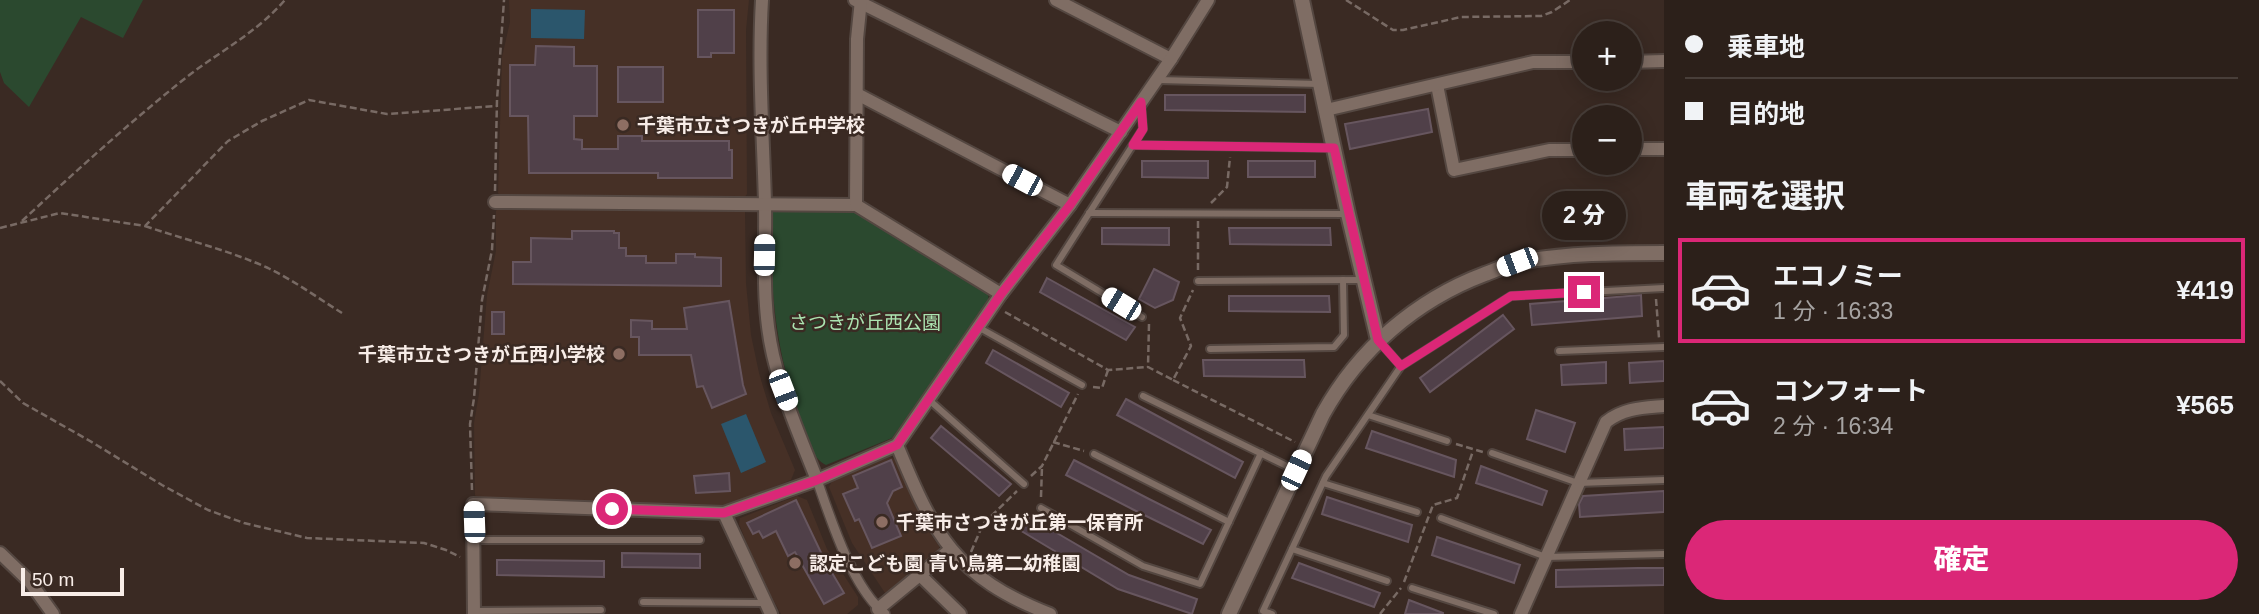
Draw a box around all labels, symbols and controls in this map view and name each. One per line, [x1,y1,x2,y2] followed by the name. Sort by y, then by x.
[1572,21,1642,175] map controls
[1572,21,1642,91] button: +
[1727,32,1805,62] text: 乗車地
[1727,99,1805,129] text: 目的地
[1572,105,1642,175] button: −
[637,115,865,136] place label: 千葉市立さつきが丘中学校
[615,117,631,133] marker: 千葉市立さつきが丘中学校
[999,161,1046,199] car
[1685,178,1845,214] text: 車両を選択
[1542,190,1626,240] callout: 2 分
[1563,202,1605,228] text: 2 分
[754,234,775,276] car
[1494,245,1541,279] car
[1689,259,1752,322] icon: car
[1773,261,1903,291] text: エコノミー
[2176,275,2234,305] text: ¥419
[1568,276,1600,308] route end
[1098,284,1145,324] car
[1773,298,1893,324] text: 1 分 · 16:33
[789,312,941,333] park label: さつきが丘西公園
[358,344,605,365] place label: 千葉市立さつきが丘西小学校
[611,346,627,362] marker: 千葉市立さつきが丘西小学校
[766,367,801,413] car
[1689,374,1752,437] icon: car
[1773,376,1928,406] text: コンフォート
[2176,390,2234,420] text: ¥565
[1773,413,1893,439] text: 2 分 · 16:34
[1278,447,1315,493] car
[596,493,628,525] route start
[463,501,486,543] car
[896,512,1143,533] place label: 千葉市さつきが丘第一保育所
[874,514,890,530] marker: 千葉市さつきが丘第一保育所
[1685,520,2238,600] button: 確定
[809,553,1080,574] place label: 認定こども園 青い鳥第二幼稚園
[787,555,803,571] marker: 認定こども園 青い鳥第二幼稚園
[21,565,124,597] scale bar
[32,569,74,590] text: 50 m

